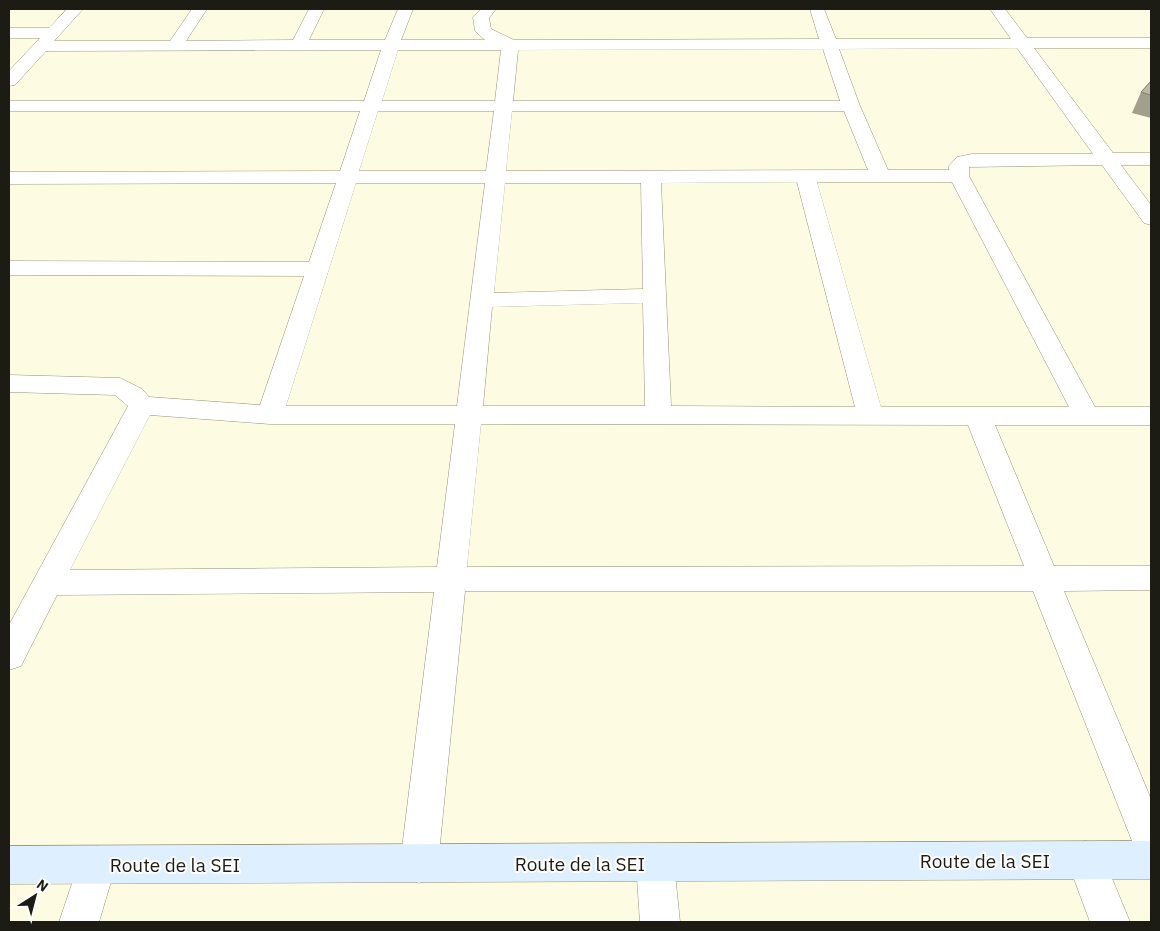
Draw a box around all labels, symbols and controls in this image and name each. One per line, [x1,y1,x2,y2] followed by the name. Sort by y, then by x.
[920,849,1050,873] street label: Route de la SEI
[515,852,645,876] street label: Route de la SEI
[110,853,240,877] street label: Route de la SEI
[10,871,60,921] north arrow
[33,875,52,896] text: N

